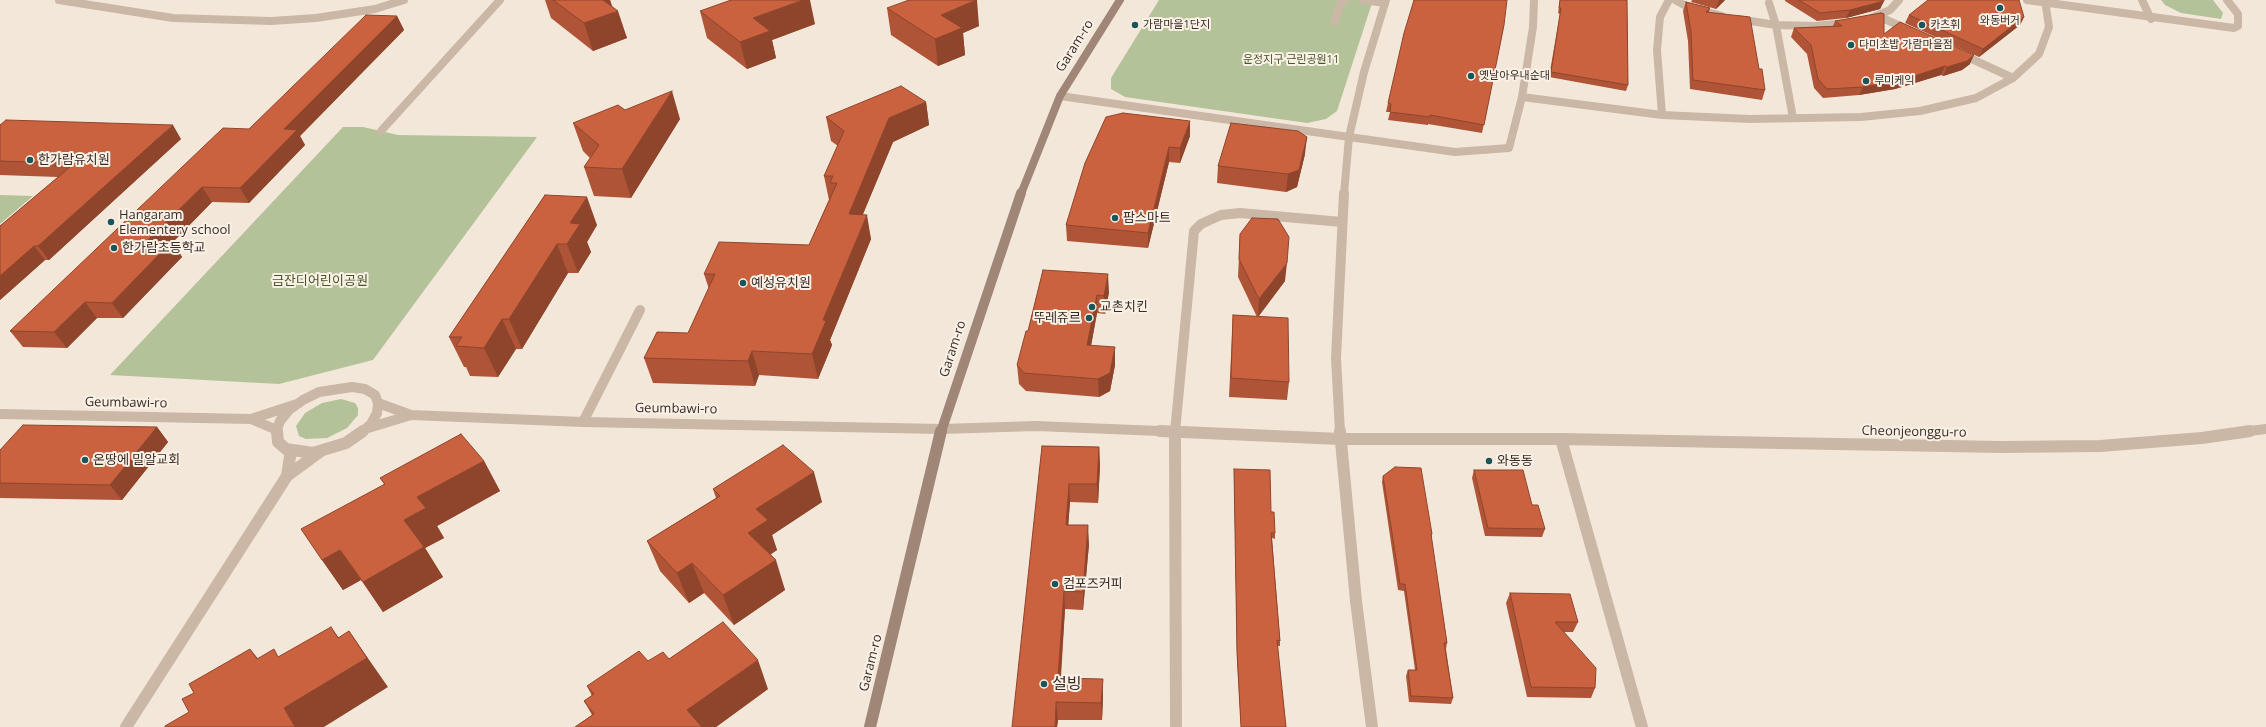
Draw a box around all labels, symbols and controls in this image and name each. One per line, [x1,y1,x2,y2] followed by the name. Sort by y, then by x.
[1995,3,2005,13] marker: 와동버거
[1980,14,2020,28] place label: 와동버거
[1053,17,1097,75] street label: Garam-ro
[1143,18,1210,32] place label: 가람마을1단지
[1930,18,1960,32] place label: 카츠휘
[1130,20,1140,30] marker: 가람마을1단지
[1917,20,1927,30] marker: 카츠휘
[1859,38,1953,52] place label: 다미초밥 가람마을점
[1846,40,1856,50] marker: 다미초밥 가람마을점
[1243,53,1339,67] park label: 운정지구 근린공원11
[1479,69,1550,83] place label: 옛날아우내순대
[1466,71,1476,81] marker: 옛날아우내순대
[1874,74,1914,88] place label: 루미케익
[1861,76,1871,86] marker: 루미케익
[38,152,110,168] place label: 한가람유치원
[25,155,35,165] marker: 한가람유치원
[119,207,231,238] place label: Hangaram Elementery school
[1123,210,1171,226] place label: 팜스마트
[1110,213,1120,223] marker: 팜스마트
[106,217,116,227] marker: Hangaram Elementery school
[122,240,206,256] place label: 한가람초등학교
[109,243,119,253] marker: 한가람초등학교
[272,273,368,289] park label: 금잔디어린이공원
[751,275,811,291] place label: 예성유치원
[738,278,748,288] marker: 예성유치원
[1100,299,1148,315] place label: 교촌치킨
[1087,302,1097,312] marker: 교촌치킨
[1033,310,1081,326] place label: 뚜레쥬르
[1084,313,1094,323] marker: 뚜레쥬르
[937,319,969,379] street label: Garam-ro
[85,394,167,412] street label: Geumbawi-ro
[635,400,717,418] street label: Geumbawi-ro
[1861,423,1967,441] street label: Cheonjeonggu-ro
[93,452,180,468] place label: 온땅에 밀알교회
[1497,453,1533,469] place label: 와동동
[80,455,90,465] marker: 온땅에 밀알교회
[1484,456,1494,466] marker: 와동동
[1063,576,1123,592] place label: 컴포즈커피
[1050,579,1060,589] marker: 컴포즈커피
[856,633,886,693] street label: Garam-ro
[1052,674,1081,694] place label: 설빙
[1039,679,1049,689] marker: 설빙

